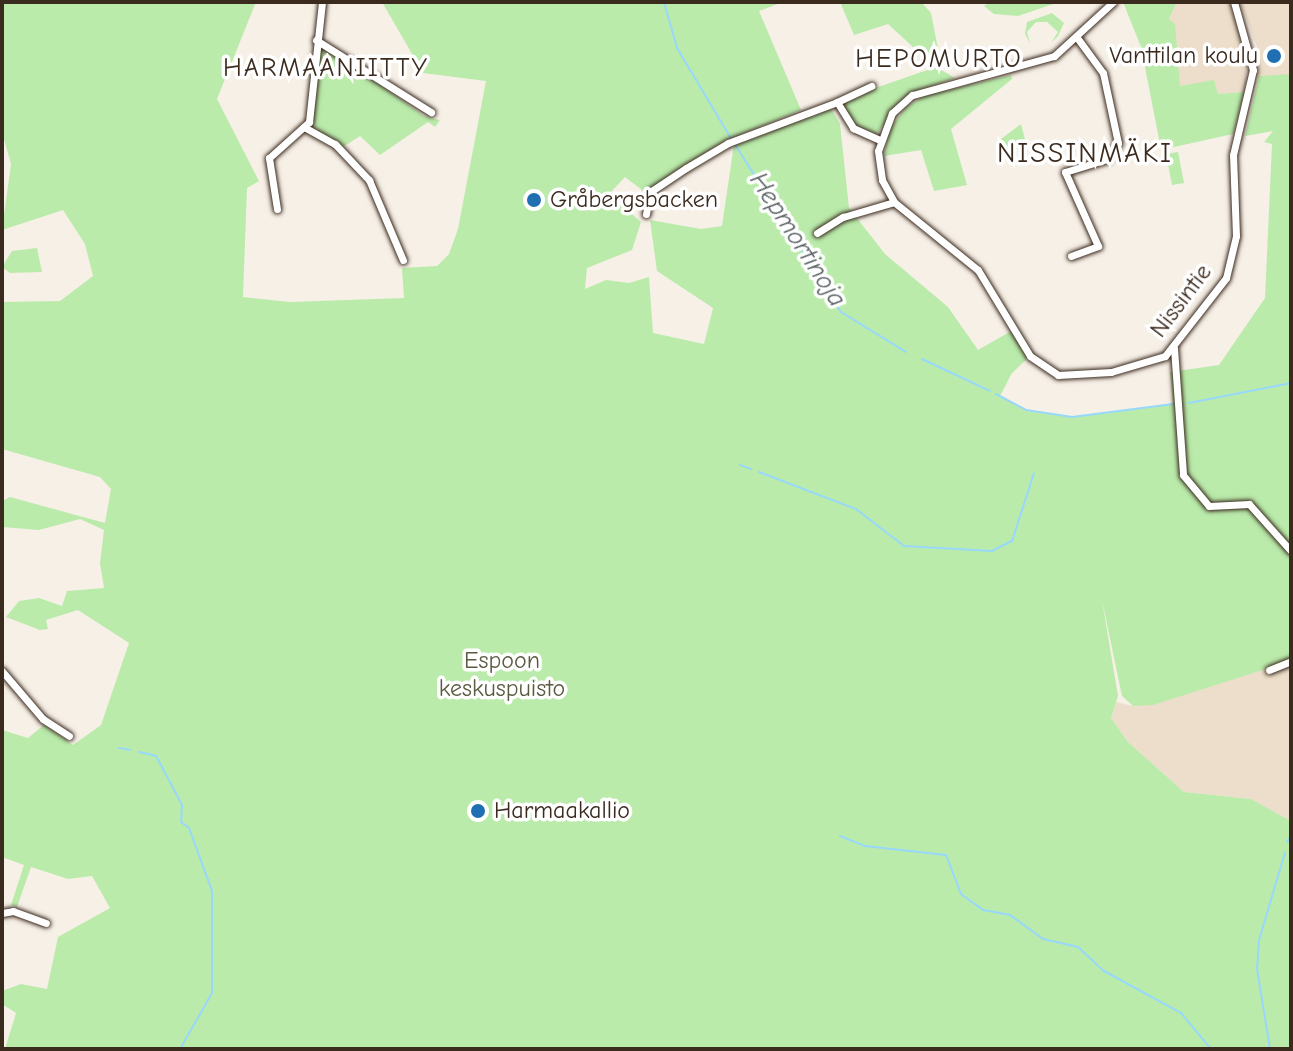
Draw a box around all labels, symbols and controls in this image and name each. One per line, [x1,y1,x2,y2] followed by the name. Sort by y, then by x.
[1109,42,1258,70] place label: Vanttilan koulu
[855,44,1023,76] district label: HEPOMURTO
[1265,47,1283,65] marker: Vanttilan koulu
[223,53,429,85] district label: HARMAANIITTY
[997,136,1173,170] district label: NISSINMÄKI
[742,167,852,313] water label: Hepmortinoja
[550,186,718,214] place label: Gråbergsbacken
[525,191,543,209] marker: Gråbergsbacken
[1144,259,1218,343] street label: Nissintie
[439,647,565,703] park label: Espoon keskuspuisto
[494,797,630,825] place label: Harmaakallio
[469,802,487,820] marker: Harmaakallio

